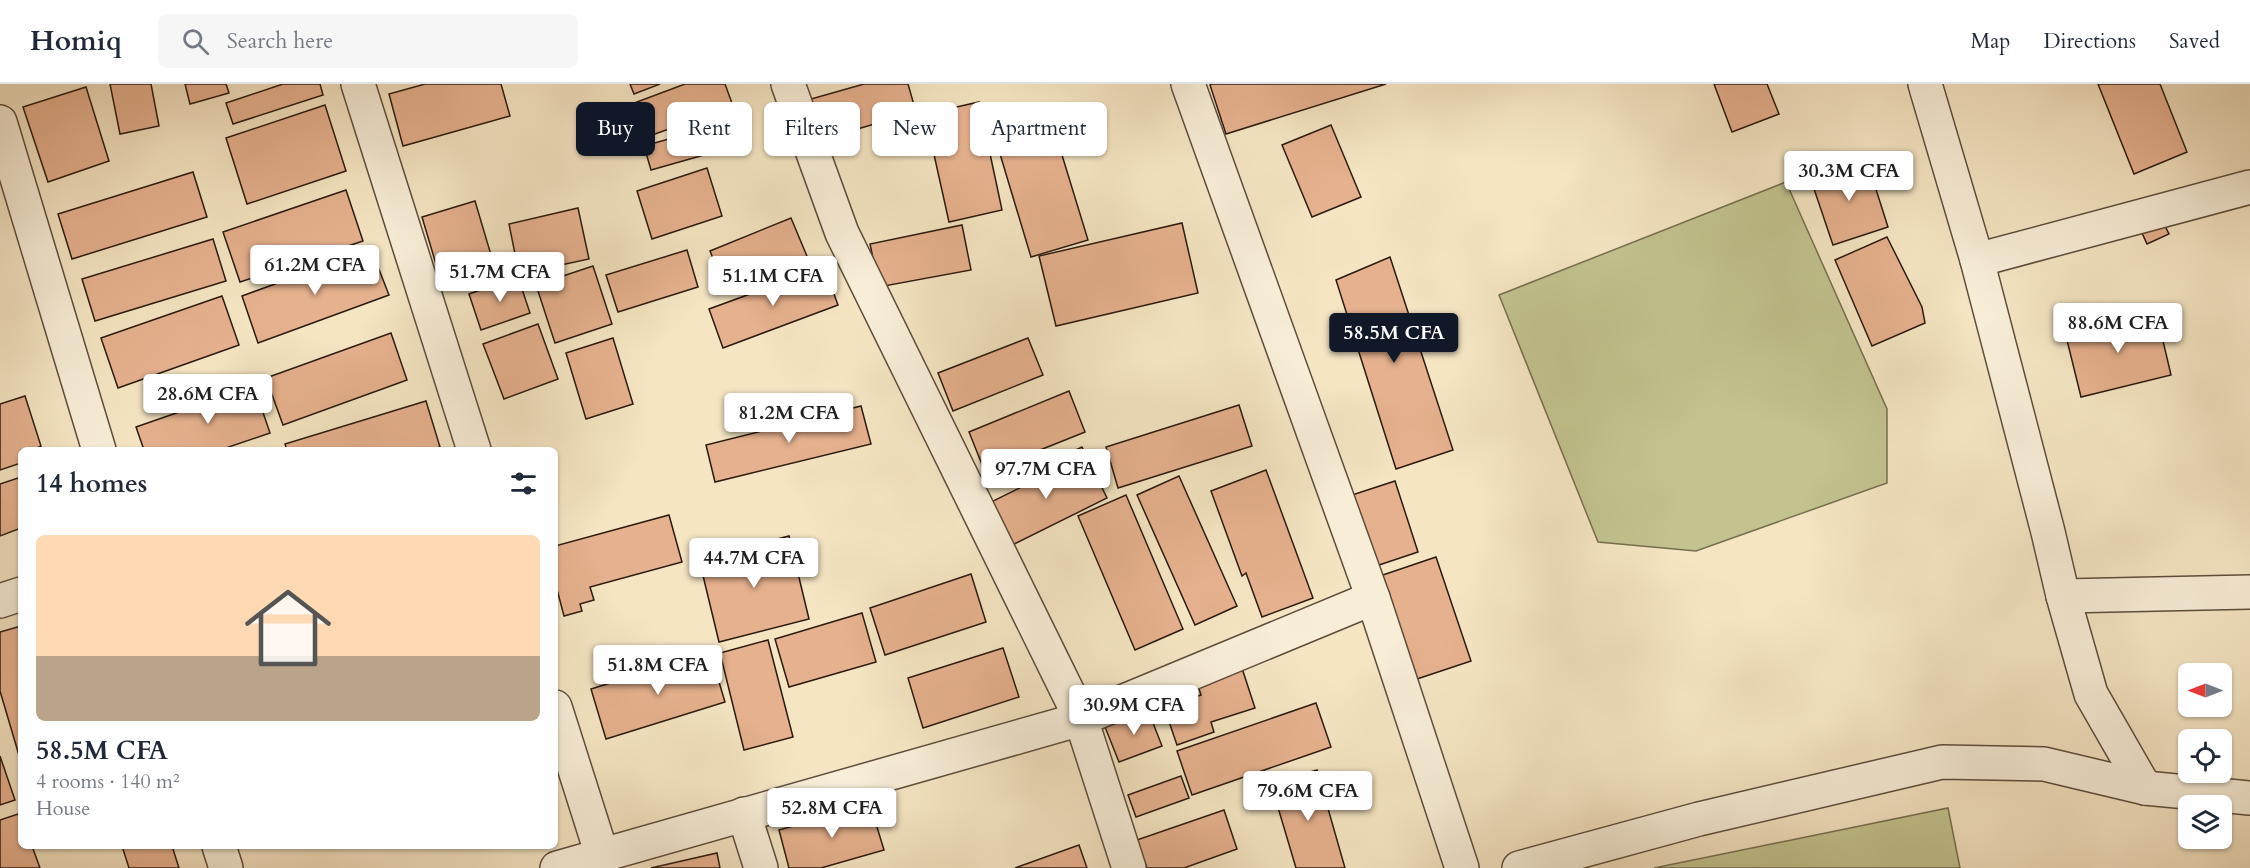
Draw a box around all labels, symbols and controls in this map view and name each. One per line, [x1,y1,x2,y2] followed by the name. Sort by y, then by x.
[158,14,578,68] search box
[30,22,122,60] text: Homiq
[179,25,212,58] icon: search
[227,26,333,56] text: Search here
[1970,27,2010,56] text: Map
[2043,27,2136,56] text: Directions
[2169,27,2220,56] text: Saved
[576,102,655,156] chip: Buy
[667,102,752,156] chip: Rent
[764,102,860,156] chip: Filters
[872,102,958,156] chip: New
[970,102,1107,156] chip: Apartment
[1780,151,1918,202] pin: 30.3M CFA
[1798,157,1900,184] text: 30.3M CFA
[246,245,384,296] pin: 61.2M CFA
[264,251,366,278] text: 61.2M CFA
[431,252,569,303] pin: 51.7M CFA
[704,256,842,307] pin: 51.1M CFA
[449,258,551,285] text: 51.7M CFA
[722,262,824,289] text: 51.1M CFA
[2049,303,2187,354] pin: 88.6M CFA
[2067,309,2169,336] text: 88.6M CFA
[1325,313,1463,364] pin: 58.5M CFA
[1343,319,1445,346] text: 58.5M CFA
[139,374,277,425] pin: 28.6M CFA
[157,380,259,407] text: 28.6M CFA
[720,393,858,444] pin: 81.2M CFA
[738,399,840,426] text: 81.2M CFA
[977,449,1115,500] pin: 97.7M CFA
[995,455,1097,482] text: 97.7M CFA
[36,466,147,501] text: 14 homes
[507,467,540,500] icon: filters
[685,538,823,589] pin: 44.7M CFA
[703,544,805,571] text: 44.7M CFA
[234,574,342,682] icon: home
[589,645,727,696] pin: 51.8M CFA
[607,651,709,678] text: 51.8M CFA
[2178,663,2232,717] north arrow
[2178,663,2232,849] map controls
[1065,685,1203,736] pin: 30.9M CFA
[1083,691,1185,718] text: 30.9M CFA
[2178,729,2232,783] button: locate
[36,733,168,768] text: 58.5M CFA
[36,768,180,795] text: 4 rooms · 140 m²
[1239,771,1377,822] pin: 79.6M CFA
[1257,777,1359,804] text: 79.6M CFA
[763,788,901,839] pin: 52.8M CFA
[781,794,883,821] text: 52.8M CFA
[36,795,90,822] text: House
[2178,795,2232,849] button: layers

